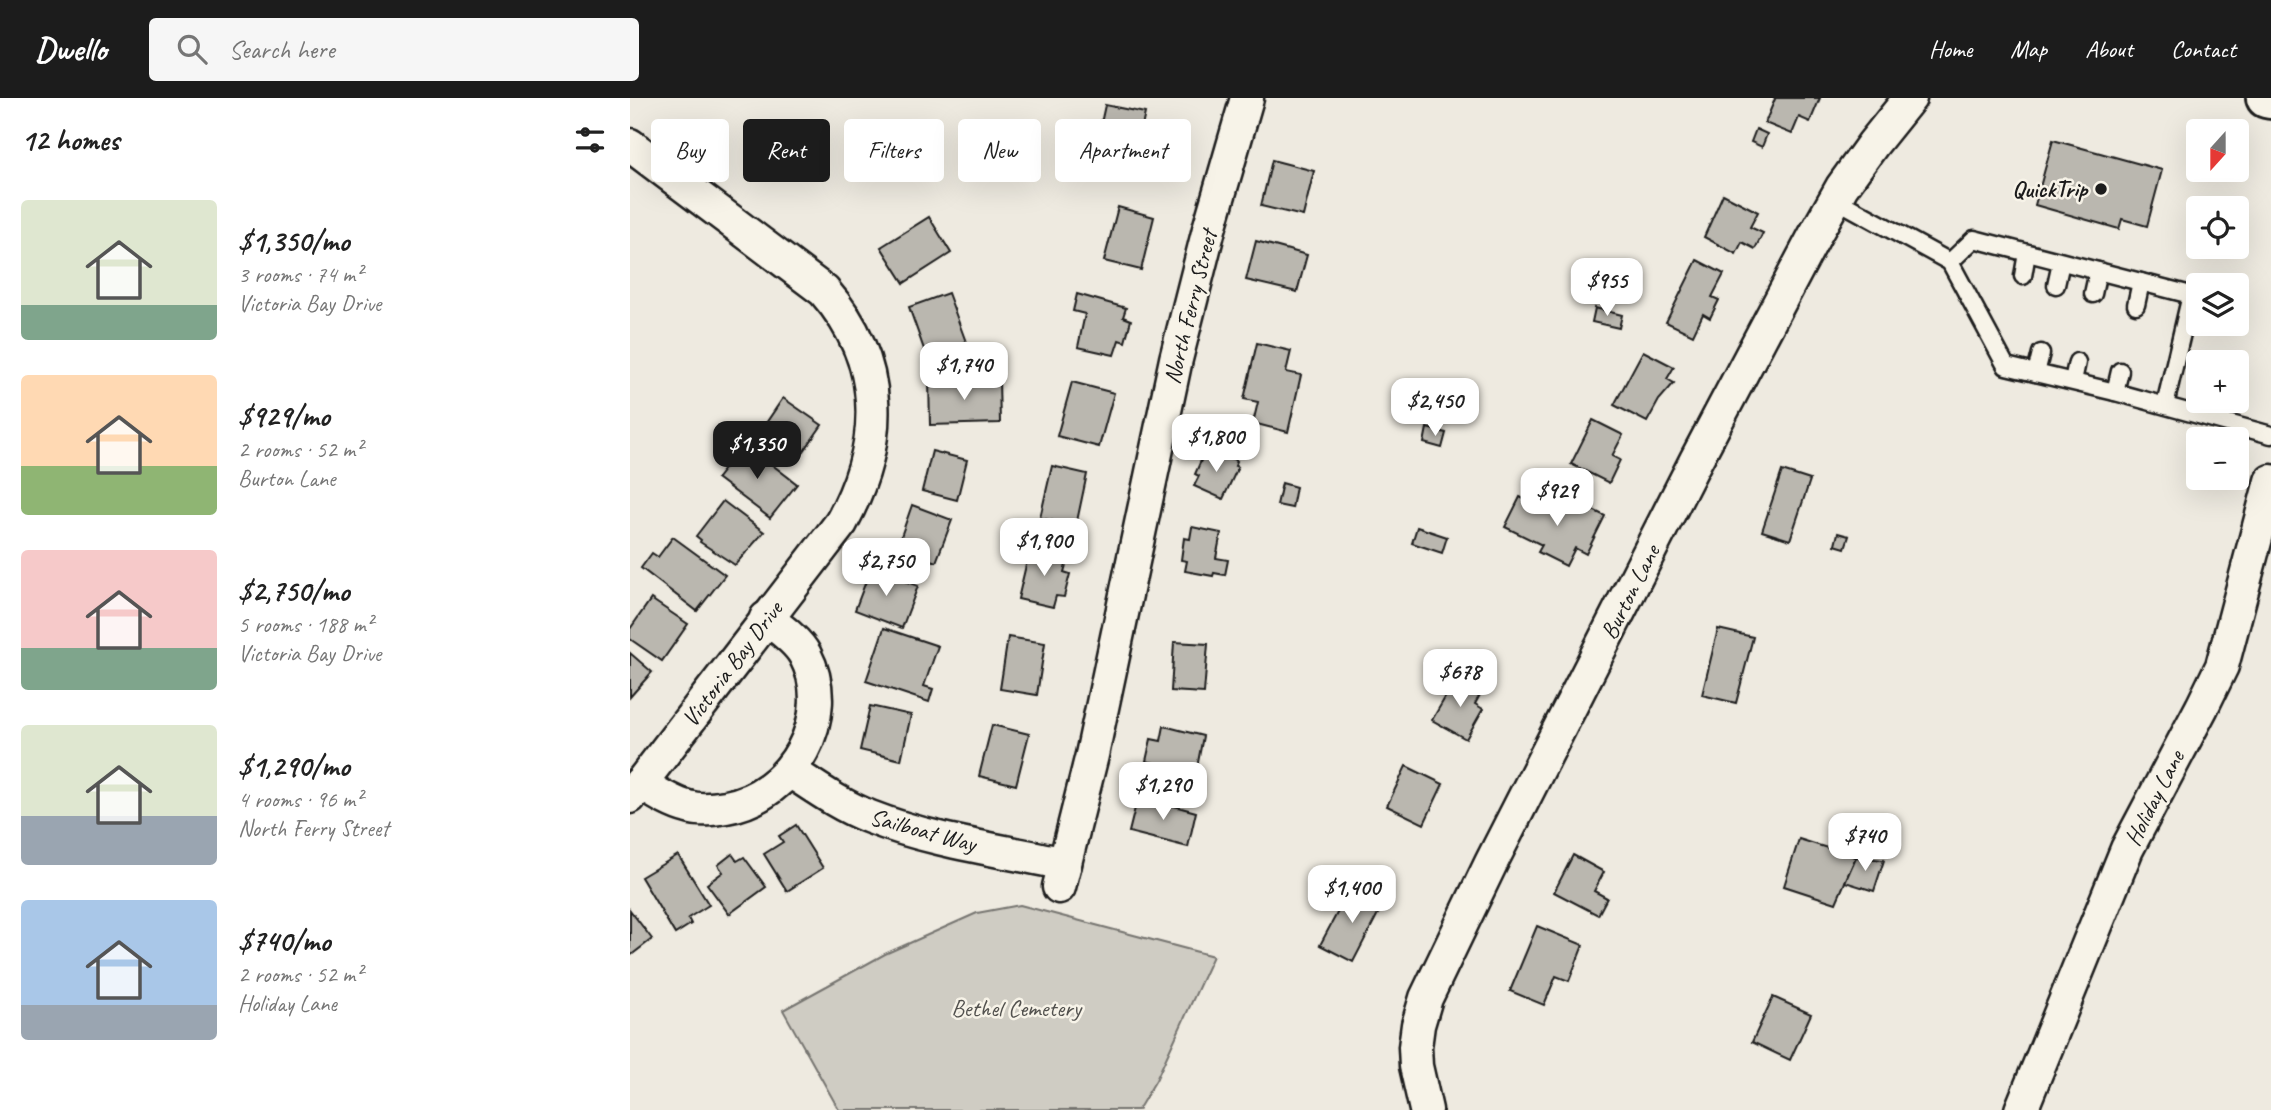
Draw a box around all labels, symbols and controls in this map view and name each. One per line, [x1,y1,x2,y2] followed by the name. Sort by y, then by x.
[149,18,639,81] search box
[35,28,107,70] text: Dwello
[173,30,211,68] icon: search
[229,33,335,66] text: Search here
[1929,34,1972,64] text: Home
[2010,34,2047,64] text: Map
[2085,34,2133,64] text: About
[2171,34,2236,64] text: Contact
[651,119,729,182] chip: Buy
[743,119,830,182] chip: Rent
[844,119,944,182] chip: Filters
[958,119,1041,182] chip: New
[1055,119,1191,182] chip: Apartment
[2186,119,2249,182] north arrow
[2186,119,2249,490] map controls
[21,121,119,159] text: 12 homes
[571,121,609,159] icon: filters
[2012,174,2089,204] place label: QuickTrip
[2093,181,2109,197] marker: QuickTrip
[2186,196,2249,259] button: locate
[238,222,349,260] text: $1,350/mo
[1156,224,1224,387] street label: North Ferry Street
[77,228,161,312] icon: home
[1566,258,1648,318] pin: $955
[238,260,362,289] text: 3 rooms · 74 m²
[1587,266,1627,295] text: $955
[2186,273,2249,336] button: layers
[238,289,381,318] text: Victoria Bay Drive
[907,342,1021,402] pin: $1,740
[936,350,992,379] text: $1,740
[2186,350,2249,413] button: +
[1378,378,1492,438] pin: $2,450
[1407,386,1463,415] text: $2,450
[238,397,330,435] text: $929/mo
[77,403,161,487] icon: home
[1159,414,1273,474] pin: $1,800
[700,422,814,481] pin: $1,350
[1188,422,1244,451] text: $1,800
[2186,427,2249,490] button: −
[729,429,785,458] text: $1,350
[238,435,362,464] text: 2 rooms · 52 m²
[238,464,335,493] text: Burton Lane
[1516,468,1598,528] pin: $929
[1537,476,1577,505] text: $929
[987,518,1101,578] pin: $1,900
[1016,526,1072,555] text: $1,900
[829,538,943,598] pin: $2,750
[1594,538,1667,644] street label: Burton Lane
[858,546,914,575] text: $2,750
[238,572,349,610] text: $2,750/mo
[77,578,161,662] icon: home
[675,594,790,733] street label: Victoria Bay Drive
[238,610,373,639] text: 5 rooms · 188 m²
[238,639,381,668] text: Victoria Bay Drive
[1419,650,1501,709] pin: $678
[1439,657,1481,686] text: $678
[2117,743,2192,851] street label: Holiday Lane
[238,747,350,785] text: $1,290/mo
[77,753,161,837] icon: home
[1106,762,1220,822] pin: $1,290
[1135,770,1191,799] text: $1,290
[238,785,362,814] text: 4 rooms · 96 m²
[867,801,981,859] street label: Sailboat Way
[238,814,389,843] text: North Ferry Street
[1824,814,1906,873] pin: $740
[1844,821,1886,850] text: $740
[1295,866,1409,925] pin: $1,400
[1324,873,1380,902] text: $1,400
[238,922,330,960] text: $740/mo
[77,928,161,1012] icon: home
[238,960,362,989] text: 2 rooms · 52 m²
[238,989,337,1018] text: Holiday Lane
[951,993,1083,1023] park label: Bethel Cemetery

